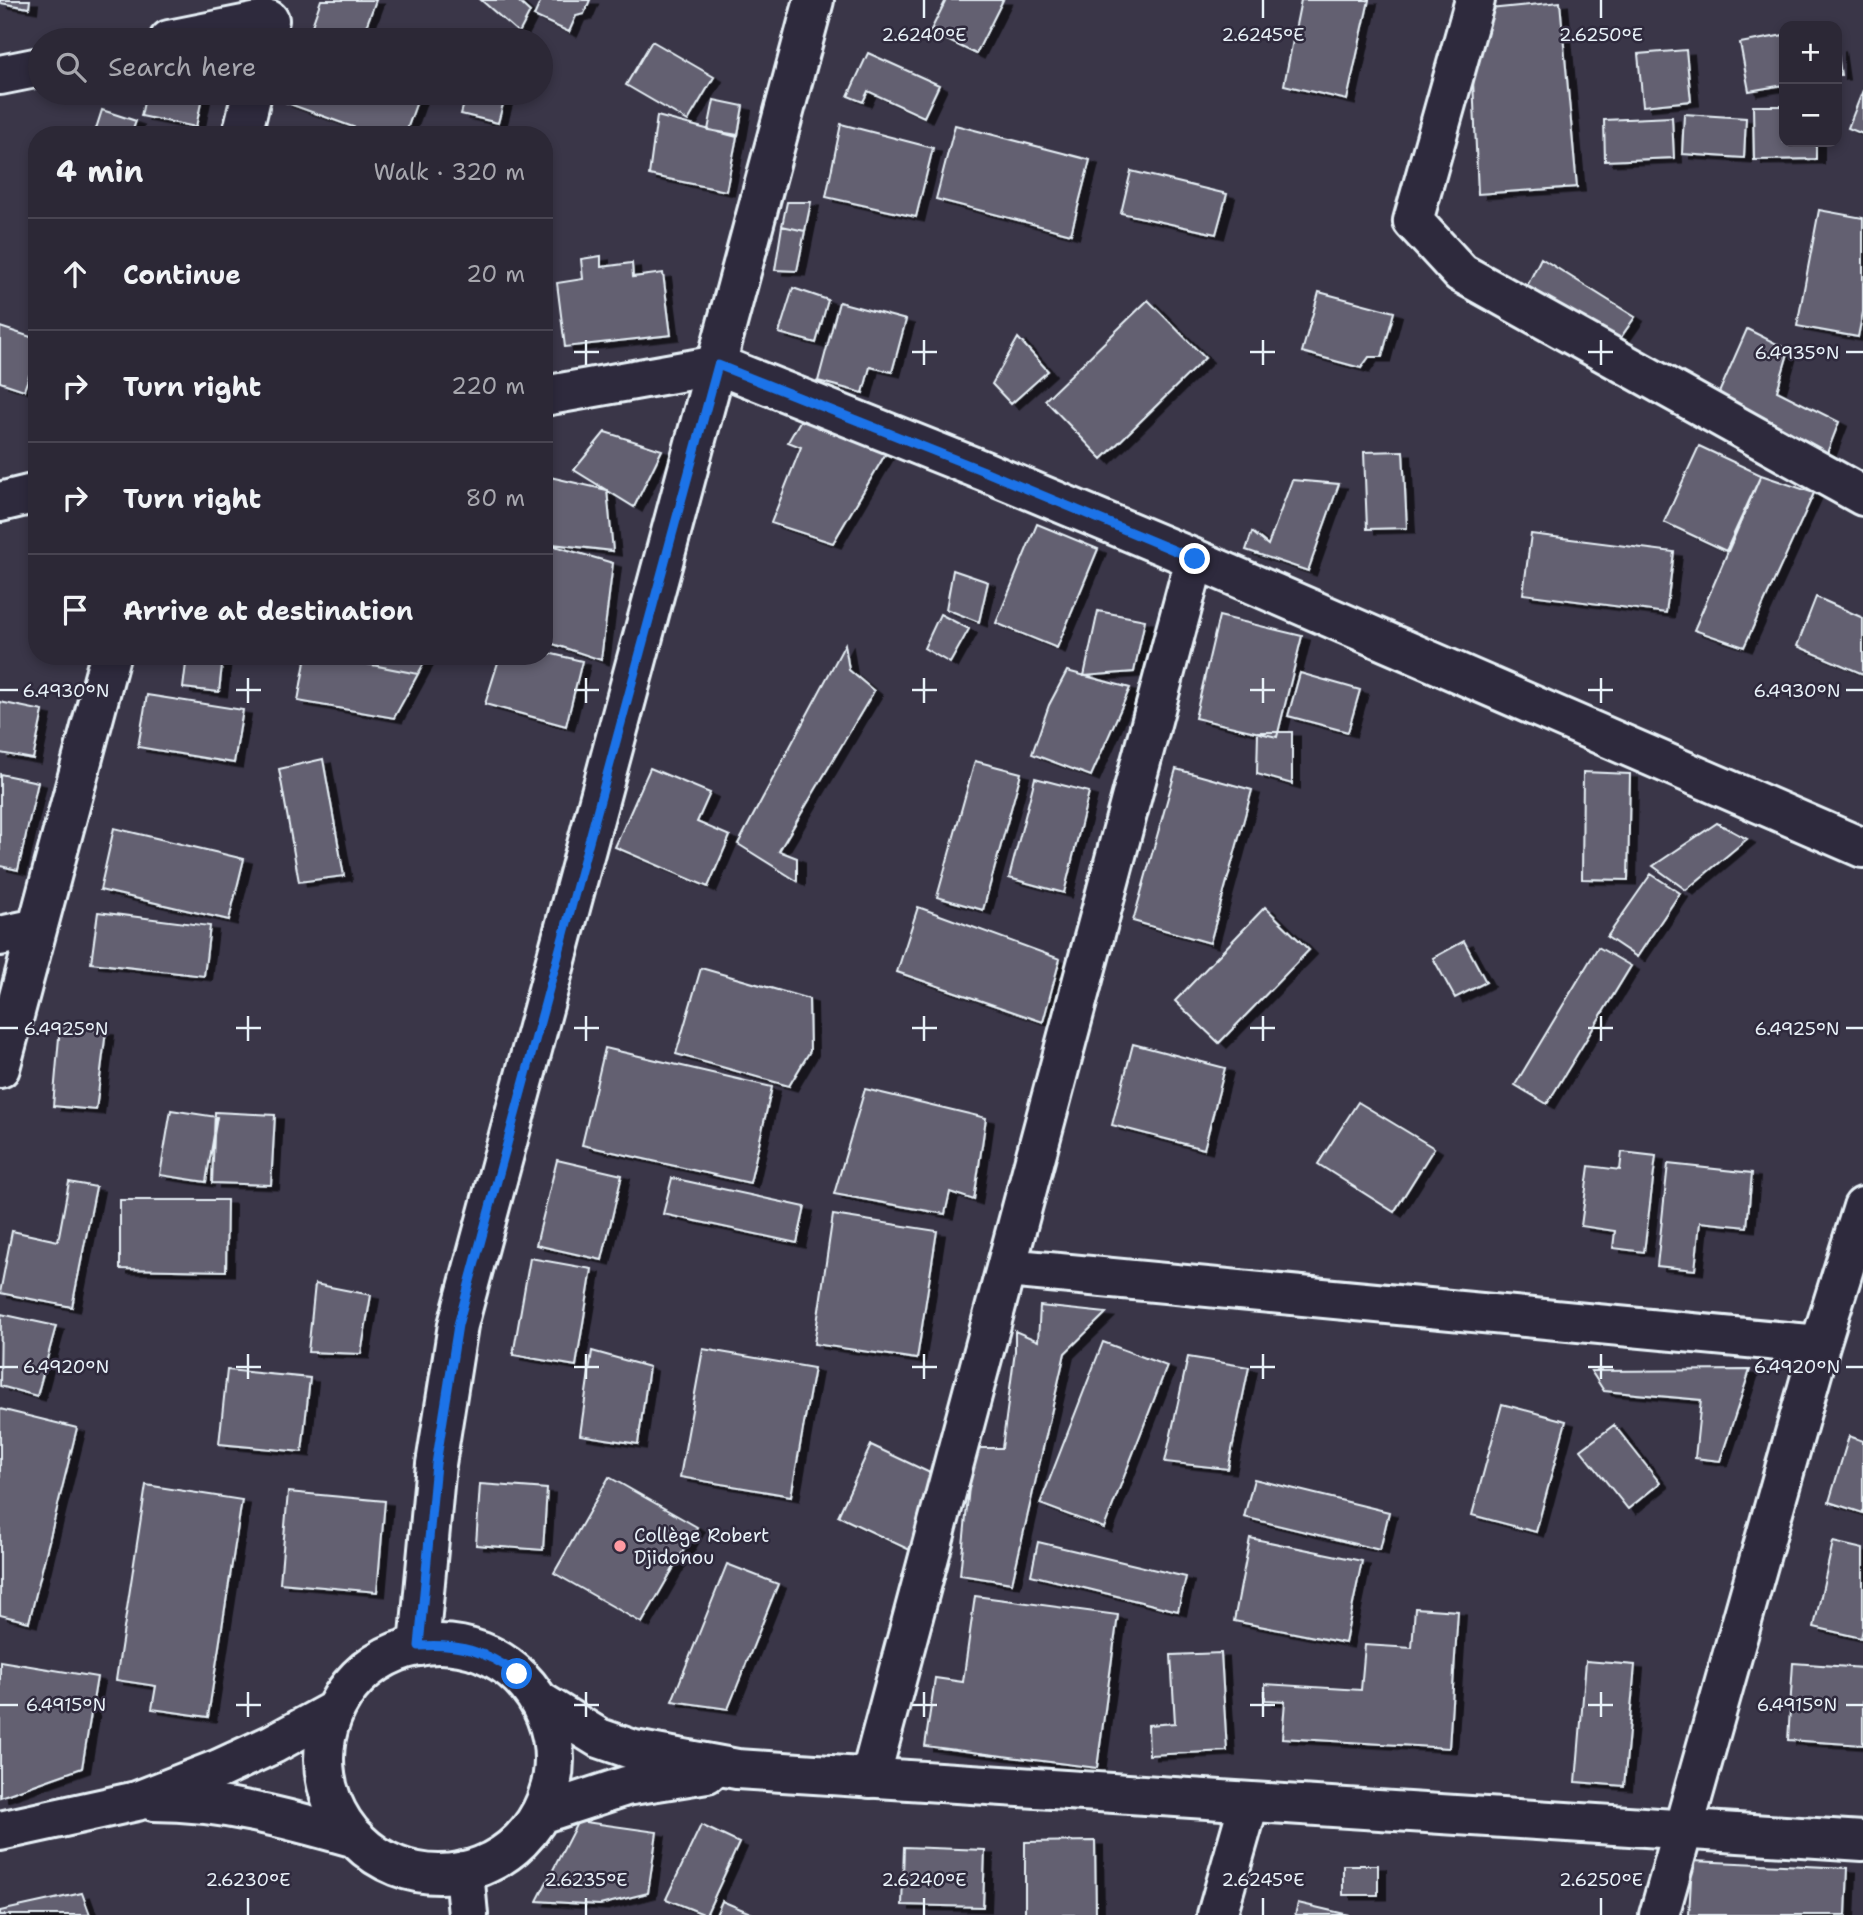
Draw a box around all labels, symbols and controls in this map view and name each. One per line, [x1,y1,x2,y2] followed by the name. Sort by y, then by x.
[1779,21,1842,147] map controls
[1779,21,1842,84] button: +
[882,23,966,47] text: 2.6240°E
[1222,23,1304,47] text: 2.6245°E
[1559,23,1643,47] text: 2.6250°E
[28,28,553,105] search box
[52,48,90,86] icon: search
[108,49,257,84] text: Search here
[1779,84,1842,147] button: −
[56,151,143,192] text: 4 min
[374,157,525,187] text: Walk · 320 m
[56,255,94,293] icon: ahead
[123,257,241,292] text: Continue
[466,259,525,289] text: 20 m
[1754,341,1840,365] text: 6.4935°N
[56,367,94,405] icon: right
[123,369,261,404] text: Turn right
[451,371,525,401] text: 220 m
[56,479,94,517] icon: right
[123,481,261,516] text: Turn right
[466,483,525,513] text: 80 m
[1179,543,1210,574] route end
[56,591,94,629] icon: arrive
[123,593,413,628] text: Arrive at destination
[23,679,109,703] text: 6.4930°N
[1754,679,1840,703] text: 6.4930°N
[23,1017,109,1041] text: 6.4925°N
[1754,1017,1840,1041] text: 6.4925°N
[23,1355,109,1379] text: 6.4920°N
[1754,1355,1840,1379] text: 6.4920°N
[634,1523,769,1570] place label: Collège Robert Djidonou
[612,1538,628,1554] marker: Collège Robert Djidonou
[501,1658,532,1689] route start
[26,1693,106,1717] text: 6.4915°N
[1757,1693,1837,1717] text: 6.4915°N
[206,1868,290,1892] text: 2.6230°E
[544,1868,628,1892] text: 2.6235°E
[882,1868,966,1892] text: 2.6240°E
[1222,1868,1304,1892] text: 2.6245°E
[1559,1868,1643,1892] text: 2.6250°E

